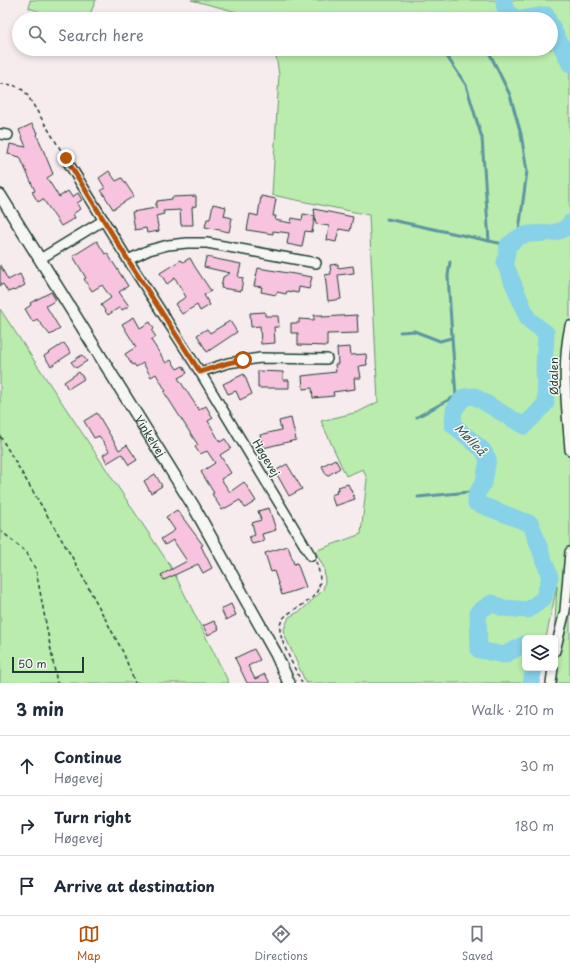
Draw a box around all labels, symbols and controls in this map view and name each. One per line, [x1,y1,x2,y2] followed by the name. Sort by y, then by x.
[12,12,558,56] search box
[26,23,48,45] icon: search
[58,23,144,46] text: Search here
[57,149,75,167] route end
[234,351,252,369] route start
[545,357,562,395] street label: Ødalen
[131,412,170,460] street label: Vinkelvej
[451,419,491,460] water label: Mølleå
[248,436,284,480] street label: Høgevej
[522,635,558,671] map controls
[522,635,558,671] button: layers
[12,655,84,674] scale bar
[18,655,47,672] text: 50 m
[16,696,64,722] text: 3 min
[471,700,554,719] text: Walk · 210 m
[54,745,122,768] text: Continue
[16,755,38,777] icon: ahead
[520,756,554,775] text: 30 m
[54,768,103,787] text: Høgevej
[54,805,131,828] text: Turn right
[16,815,38,837] icon: right
[515,816,554,835] text: 180 m
[54,828,103,847] text: Høgevej
[54,874,215,897] text: Arrive at destination
[16,875,38,897] icon: arrive
[77,923,100,964] tab: Map
[254,923,308,964] tab: Directions
[462,923,493,964] tab: Saved

